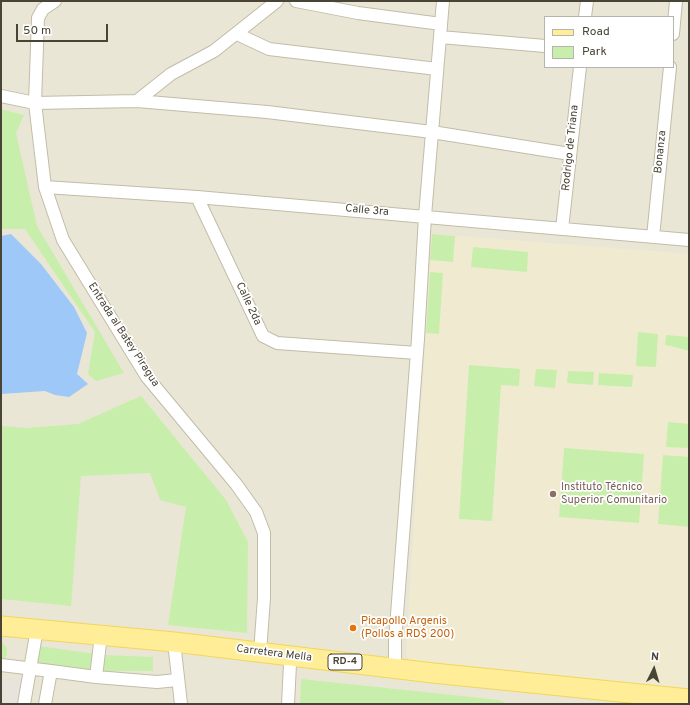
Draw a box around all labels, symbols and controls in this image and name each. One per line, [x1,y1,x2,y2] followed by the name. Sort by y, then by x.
[18,16,110,42] scale bar
[544,16,674,68] legend
[23,23,51,39] text: 50 m
[582,24,610,40] text: Road
[582,44,607,60] text: Park
[560,104,582,192] street label: Rodrigo de Triana
[652,130,670,174] street label: Bonanza
[345,203,389,219] street label: Calle 3ra
[232,280,264,328] street label: Calle 2da
[84,281,162,389] street label: Entrada al Batey Piragua
[561,481,667,507] place label: Instituto Técnico Superior Comunitario
[548,489,558,499] marker: Instituto Técnico Superior Comunitario
[361,615,454,641] place label: Picapollo Argenis (Pollos a RD$ 200)
[348,623,358,633] marker: Picapollo Argenis (Pollos a RD$ 200)
[236,643,312,665] street label: Carretera Mella
[634,649,674,689] north arrow
[650,650,660,664] text: N
[328,654,362,670] road number: RD-4

